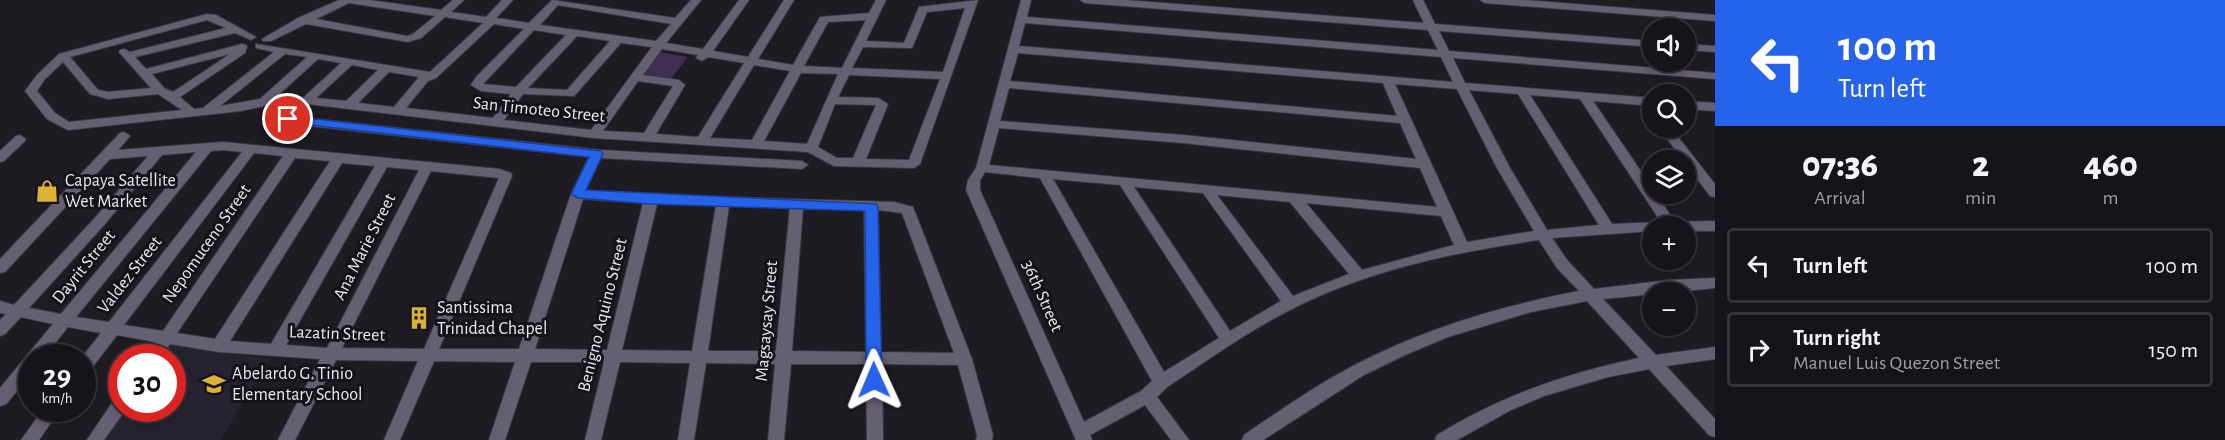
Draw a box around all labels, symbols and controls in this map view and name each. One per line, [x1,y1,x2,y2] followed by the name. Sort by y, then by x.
[1642,18,1696,336] map controls
[1642,18,1696,72] button: sound
[1739,24,1817,102] icon: left
[1838,26,1937,68] text: 100 m
[1838,75,1926,102] text: Turn left
[1642,84,1696,138] button: search
[262,93,313,144] pin
[472,94,606,126] street label: San Timoteo Street
[271,102,304,135] icon: arrive
[1802,147,1878,183] text: 07:36
[1972,147,1989,183] text: 2
[2083,147,2138,183] text: 460
[1642,150,1696,204] button: layers
[65,172,176,211] place label: Capaya Satellite Wet Market
[34,178,60,204] shop icon: Capaya Satellite Wet Market
[159,181,255,307] street label: Nepomuceno Street
[1814,188,1866,208] text: Arrival
[1965,188,1996,208] text: min
[2103,188,2119,208] text: m
[330,191,400,303] street label: Ana Marie Street
[1642,216,1696,270] button: +
[49,227,119,307] street label: Dayrit Street
[94,233,166,317] street label: Valdez Street
[575,236,631,394] street label: Benigno Aquino Street
[1742,249,1775,282] icon: left
[1793,255,1867,277] text: Turn left
[2146,255,2198,277] text: 100 m
[1018,257,1066,335] street label: 36th Street
[753,260,781,382] street label: Magsaysay Street
[1642,282,1696,336] button: −
[437,299,547,338] place label: Santissima Trinidad Chapel
[406,305,432,331] building icon: Santissima Trinidad Chapel
[289,323,386,345] street label: Lazatin Street
[1793,327,1880,349] text: Turn right
[1742,333,1775,366] icon: right
[2148,339,2198,361] text: 150 m
[108,344,186,422] speed limit sign: 30
[842,348,906,412] position arrow
[1793,353,2000,373] text: Manuel Luis Quezon Street
[43,361,71,391] text: 29
[232,365,363,404] place label: Abelardo G. Tinio Elementary School
[201,371,227,397] school or university icon: Abelardo G. Tinio Elementary School
[42,391,72,406] text: km/h

